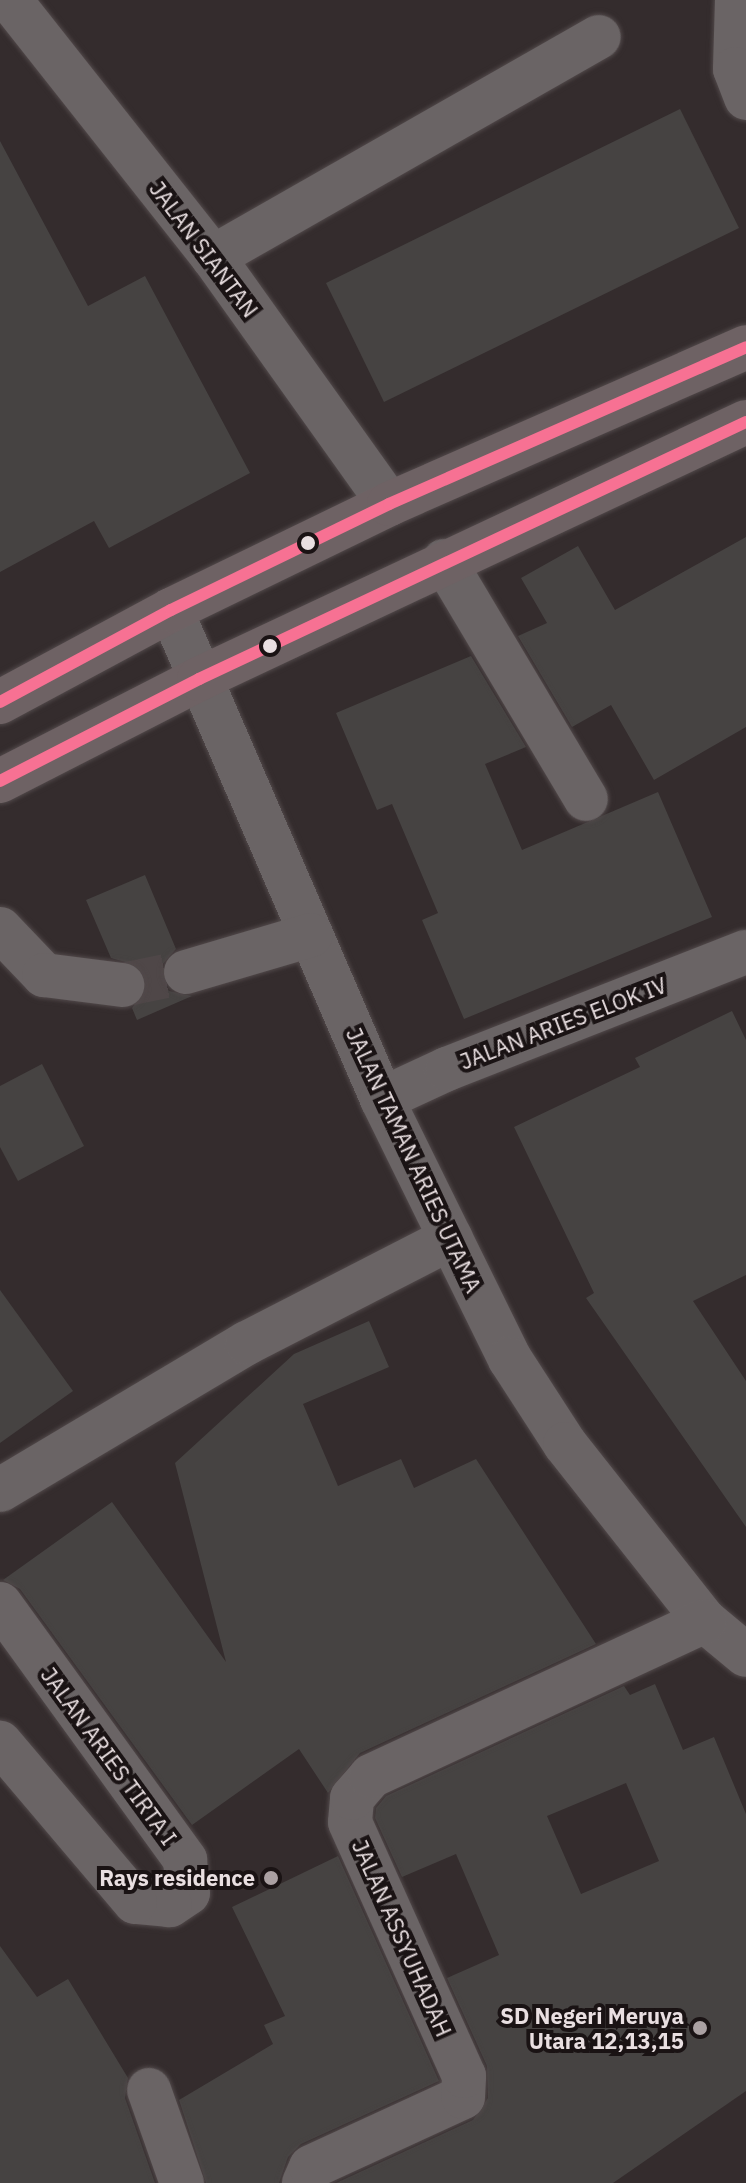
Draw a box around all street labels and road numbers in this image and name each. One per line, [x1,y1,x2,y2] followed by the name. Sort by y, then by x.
[144,176,264,322] street label: JALAN SIANTAN
[456,971,670,1075] street label: JALAN ARIES ELOK IV
[341,1023,487,1297] street label: JALAN TAMAN ARIES UTAMA
[36,1662,182,1850] street label: JALAN ARIES TIRTA I
[347,1836,457,2040] street label: JALAN ASSYUHADAH

